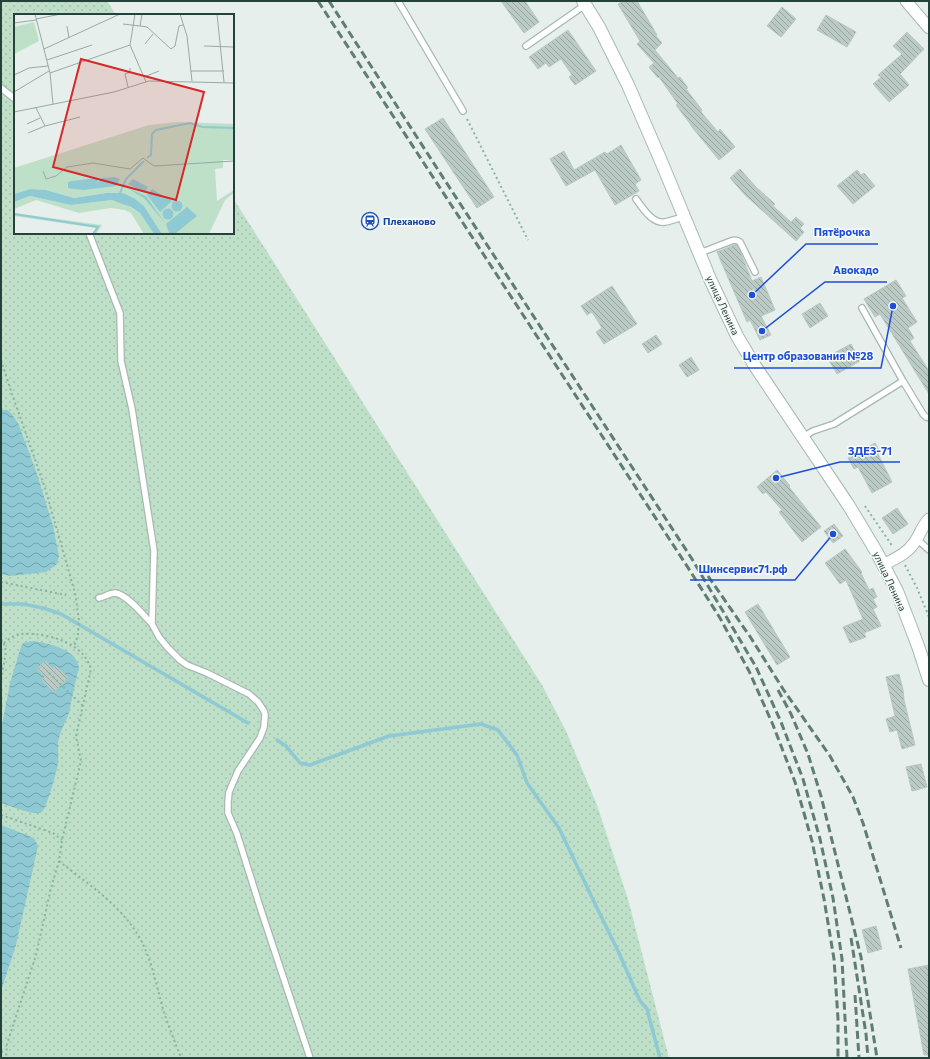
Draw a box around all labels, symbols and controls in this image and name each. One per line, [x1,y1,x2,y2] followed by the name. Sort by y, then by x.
[14,14,234,234] inset map
[360,211,380,231] station icon: Плеханово
[383,215,436,227] place label: Плеханово
[806,221,878,244] callout: Пятёрочка
[814,225,870,238] text: Пятёрочка
[825,259,887,282] callout: Авокадо
[833,263,879,276] text: Авокадо
[704,273,742,337] street label: улица Ленина
[734,345,881,368] callout: Центр образования №28
[743,349,874,362] text: Центр образования №28
[840,439,900,462] callout: 3ДЕЗ-71
[848,444,892,457] text: 3ДЕЗ-71
[871,549,909,613] street label: улица Ленина
[690,557,795,580] callout: Шинсервис71.рф
[698,562,788,575] text: Шинсервис71.рф

